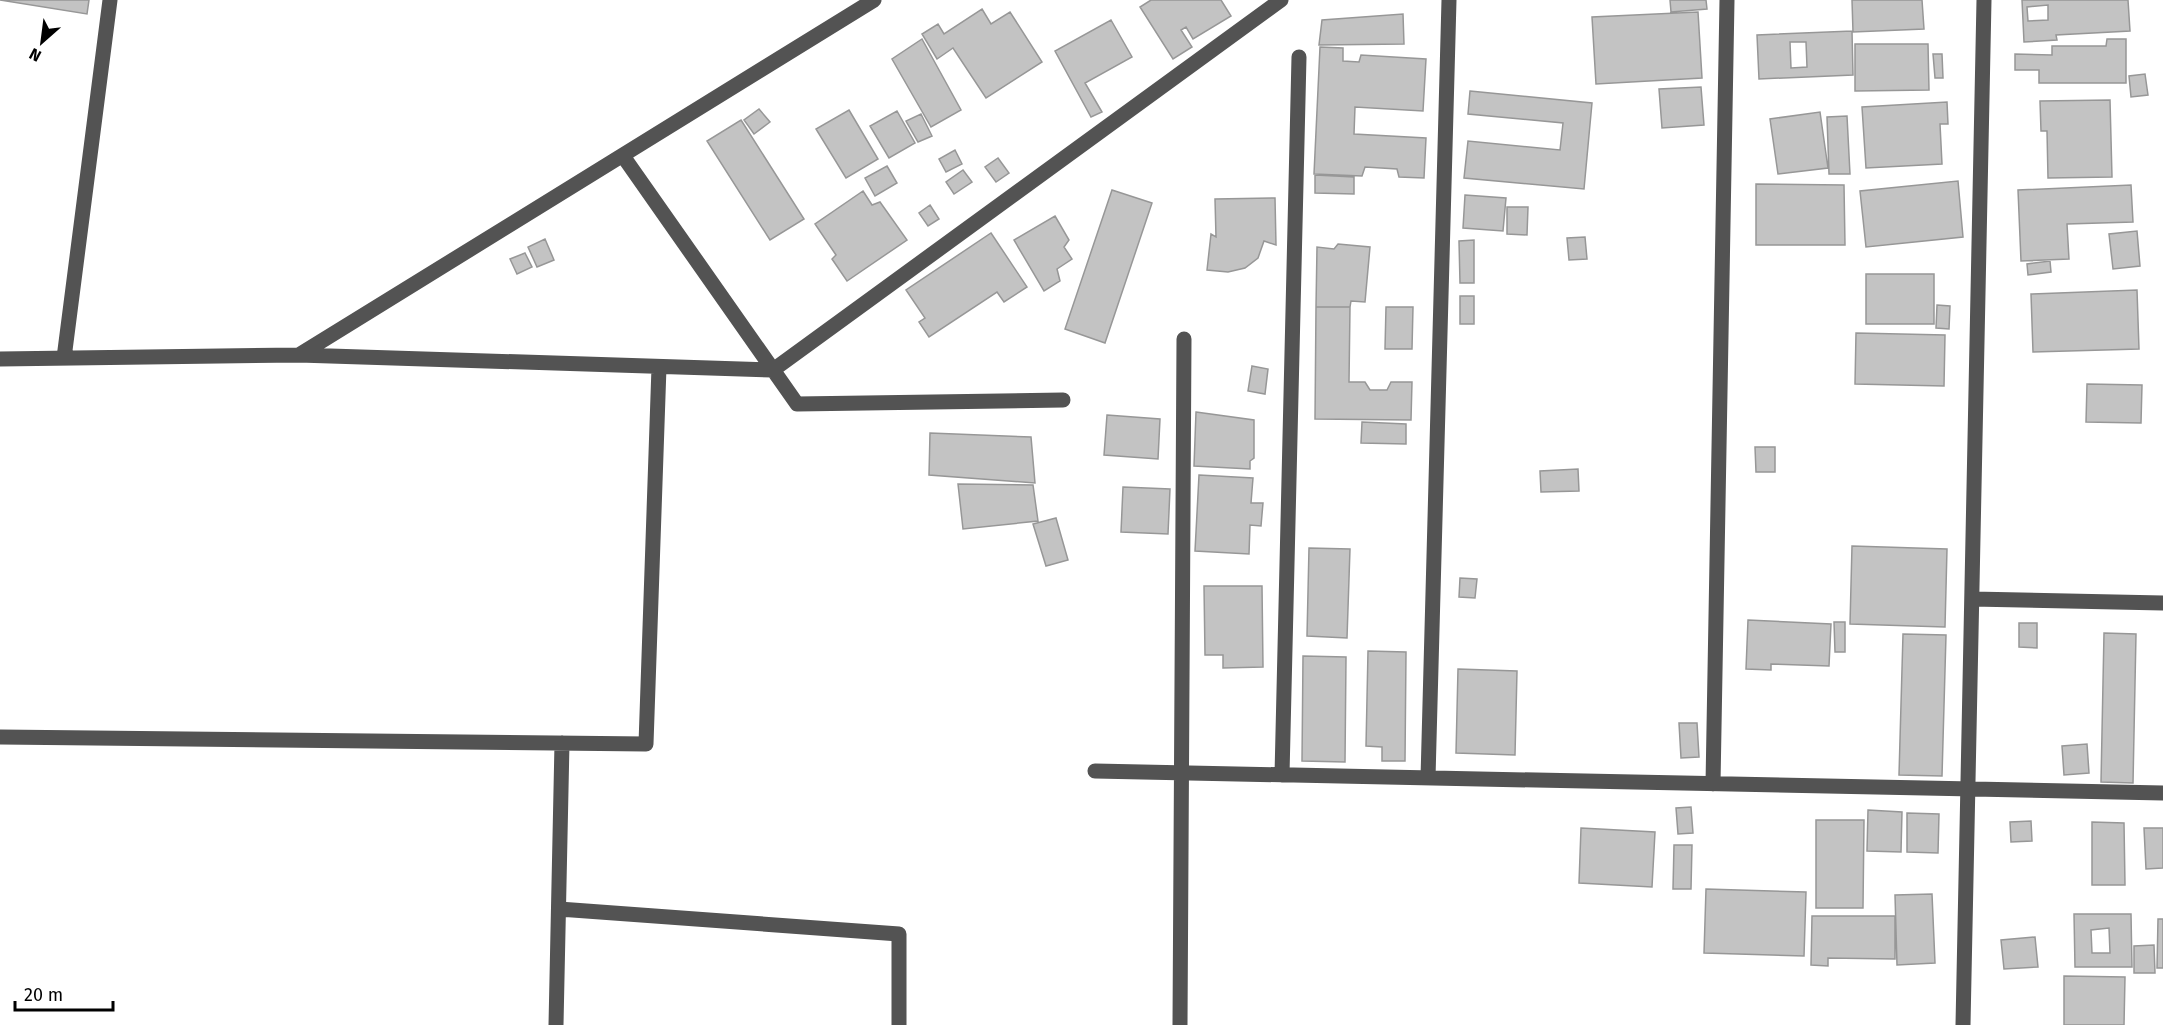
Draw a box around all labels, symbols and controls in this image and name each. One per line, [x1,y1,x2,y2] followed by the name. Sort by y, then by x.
[12,12,72,72] north arrow
[26,44,44,66] text: N
[15,974,112,1012] scale bar
[24,984,63,1006] text: 20 m

